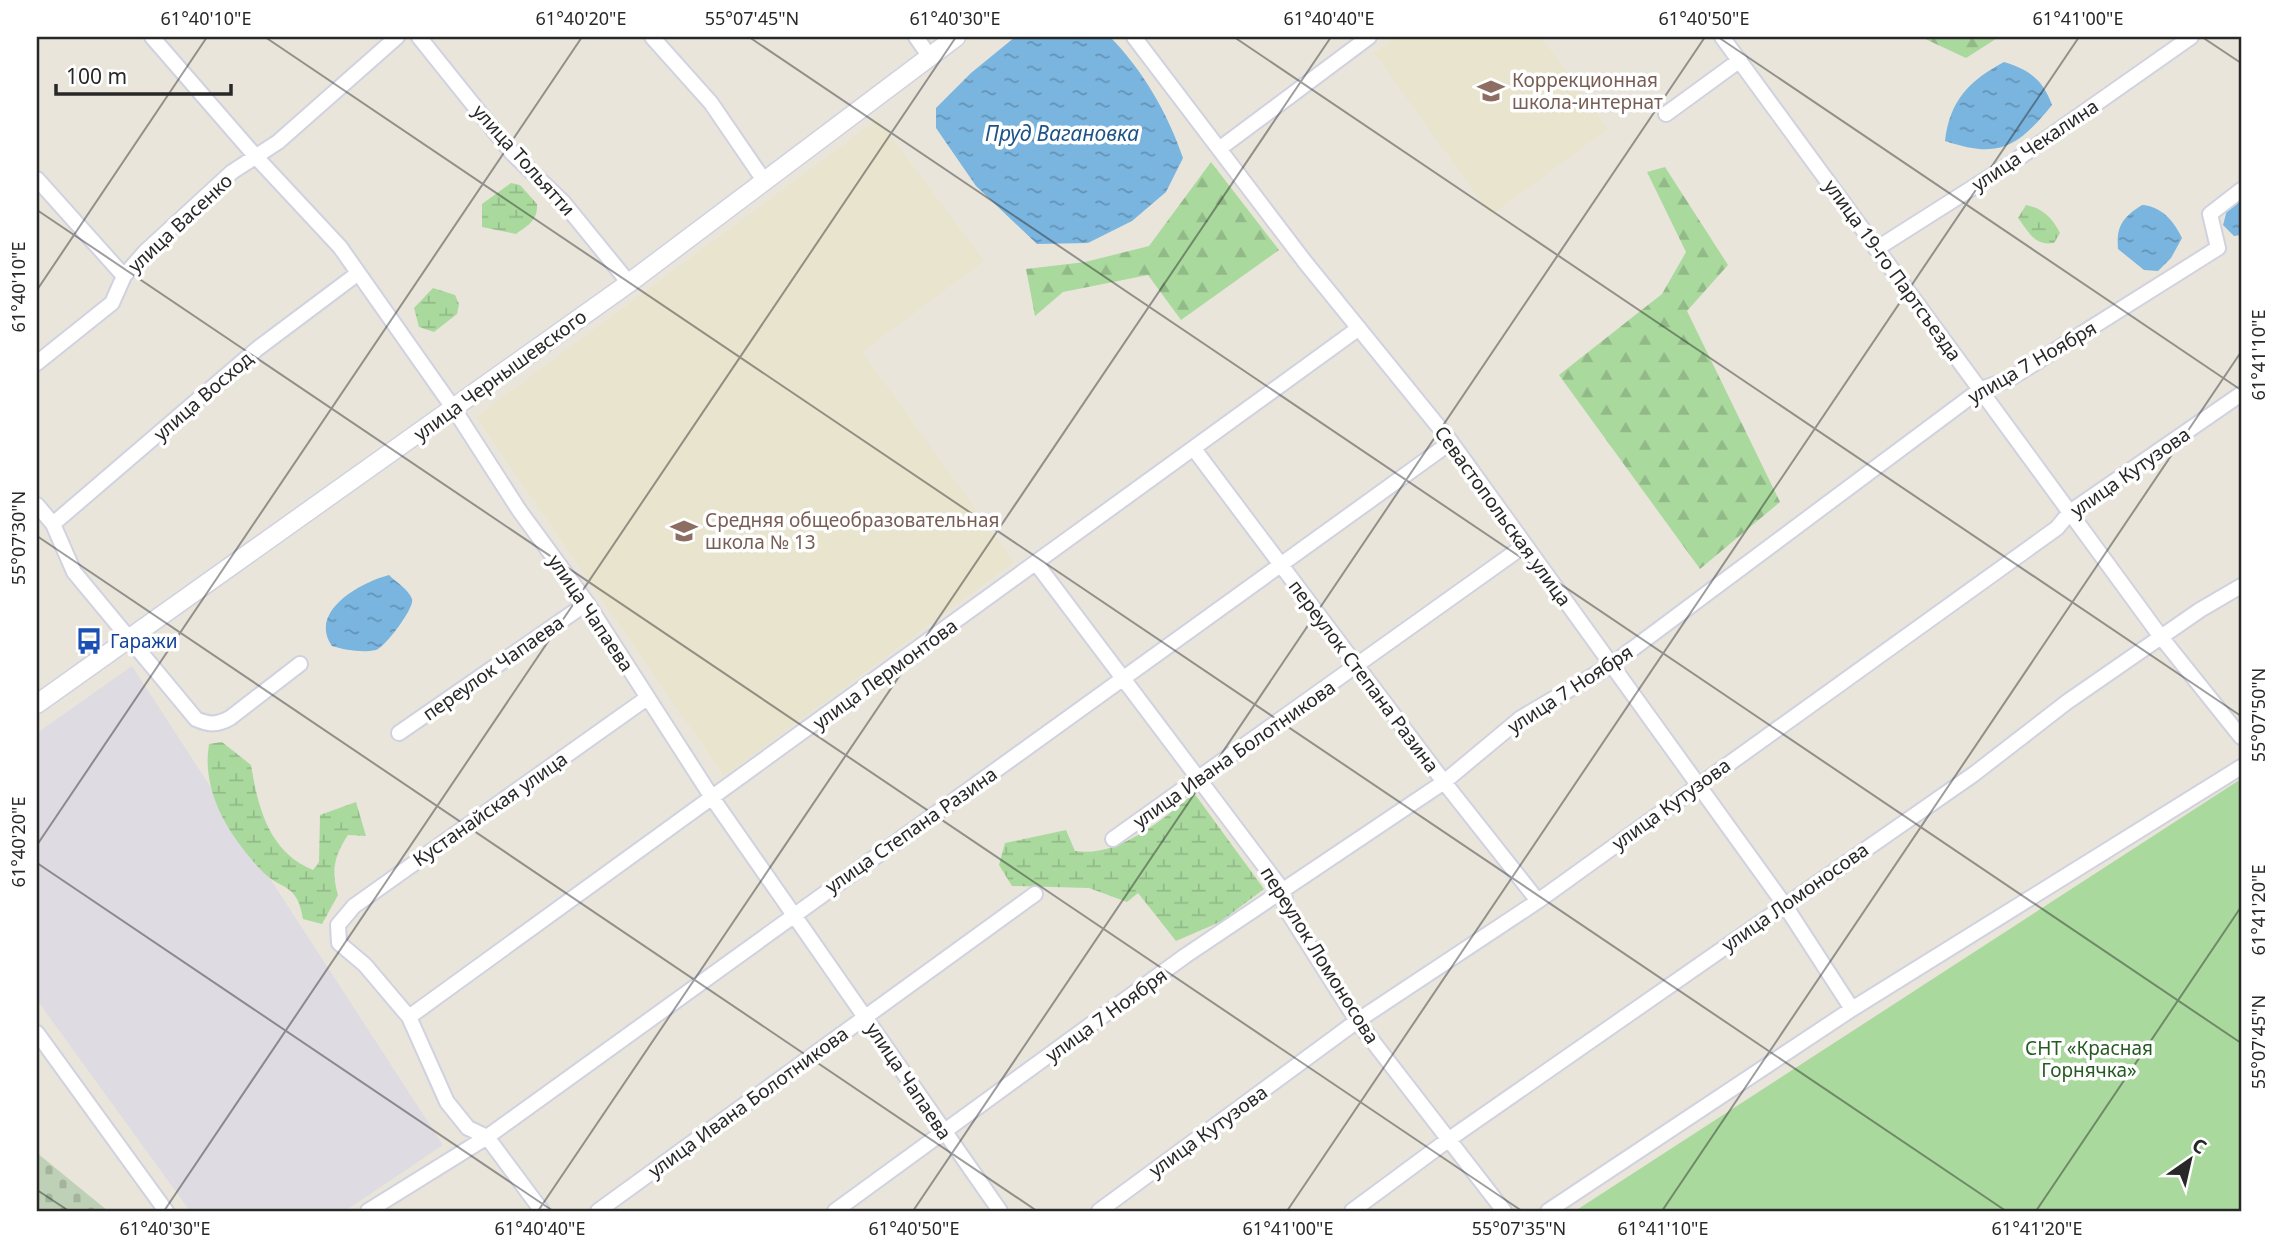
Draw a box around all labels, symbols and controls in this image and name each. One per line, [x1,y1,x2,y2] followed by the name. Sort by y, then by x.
[161,6,251,30] text: 61°40'10"E
[536,6,626,30] text: 61°40'20"E
[705,6,799,30] text: 55°07'45"N
[910,6,1000,30] text: 61°40'30"E
[1284,6,1374,30] text: 61°40'40"E
[1659,6,1749,30] text: 61°40'50"E
[2033,6,2123,30] text: 61°41'00"E
[56,52,231,96] scale bar
[66,62,127,90] text: 100 m
[1512,67,1663,115] place label: Коррекционная школа-интернат
[1476,76,1506,106] school or university icon: Коррекционная школа-интернат
[1967,93,2103,197] street label: улица Чекалина
[467,99,581,221] street label: улица Тольятти
[985,119,1139,147] water label: Пруд Вагановка
[122,168,238,278] street label: улица Васенко
[1818,174,1968,366] street label: улица 19-го Партсъезда
[6,242,30,332] text: 61°40'10"E
[408,303,592,447] street label: улица Чернышевского
[2246,310,2270,400] text: 61°41'10"E
[1963,315,2101,409] street label: улица 7 Ноября
[148,345,259,446] street label: улица Восход
[1429,421,1577,611] street label: Севастопольская улица
[2065,421,2195,523] street label: улица Кутузова
[6,491,30,585] text: 55°07'30"N
[705,507,999,555] place label: Средняя общеобразовательная школа № 13
[669,516,699,546] school or university icon: Средняя общеобразовательная школа № 13
[542,549,640,677] street label: улица Чапаева
[1283,574,1445,778] street label: переулок Степана Разина
[417,610,569,726] street label: переулок Чапаева
[807,613,963,735] street label: улица Лермонтова
[74,626,104,656] bus stop icon: Гаражи
[110,628,177,654] place label: Гаражи
[1502,639,1638,739] street label: улица 7 Ноября
[2246,668,2270,762] text: 55°07'50"N
[1128,674,1340,834] street label: улица Ивана Болотникова
[408,746,572,872] street label: Кустанайская улица
[1607,752,1735,856] street label: улица Кутузова
[820,761,1002,899] street label: улица Степана Разина
[6,797,30,887] text: 61°40'20"E
[1716,836,1874,958] street label: улица Ломоносова
[1255,861,1385,1049] street label: переулок Ломоносова
[2246,865,2270,955] text: 61°41'20"E
[1040,962,1172,1068] street label: улица 7 Ноября
[2246,995,2270,1089] text: 55°07'45"N
[860,1017,958,1145] street label: улица Чапаева
[643,1021,853,1183] street label: улица Ивана Болотникова
[2025,1035,2153,1083] park label: СНТ «Красная Горнячка»
[1144,1079,1272,1183] street label: улица Кутузова
[2156,1126,2226,1196] north arrow
[2187,1132,2212,1160] text: С
[120,1216,210,1240] text: 61°40'30"E
[495,1216,585,1240] text: 61°40'40"E
[869,1216,959,1240] text: 61°40'50"E
[1243,1216,1333,1240] text: 61°41'00"E
[1472,1216,1566,1240] text: 55°07'35"N
[1618,1216,1708,1240] text: 61°41'10"E
[1992,1216,2082,1240] text: 61°41'20"E

